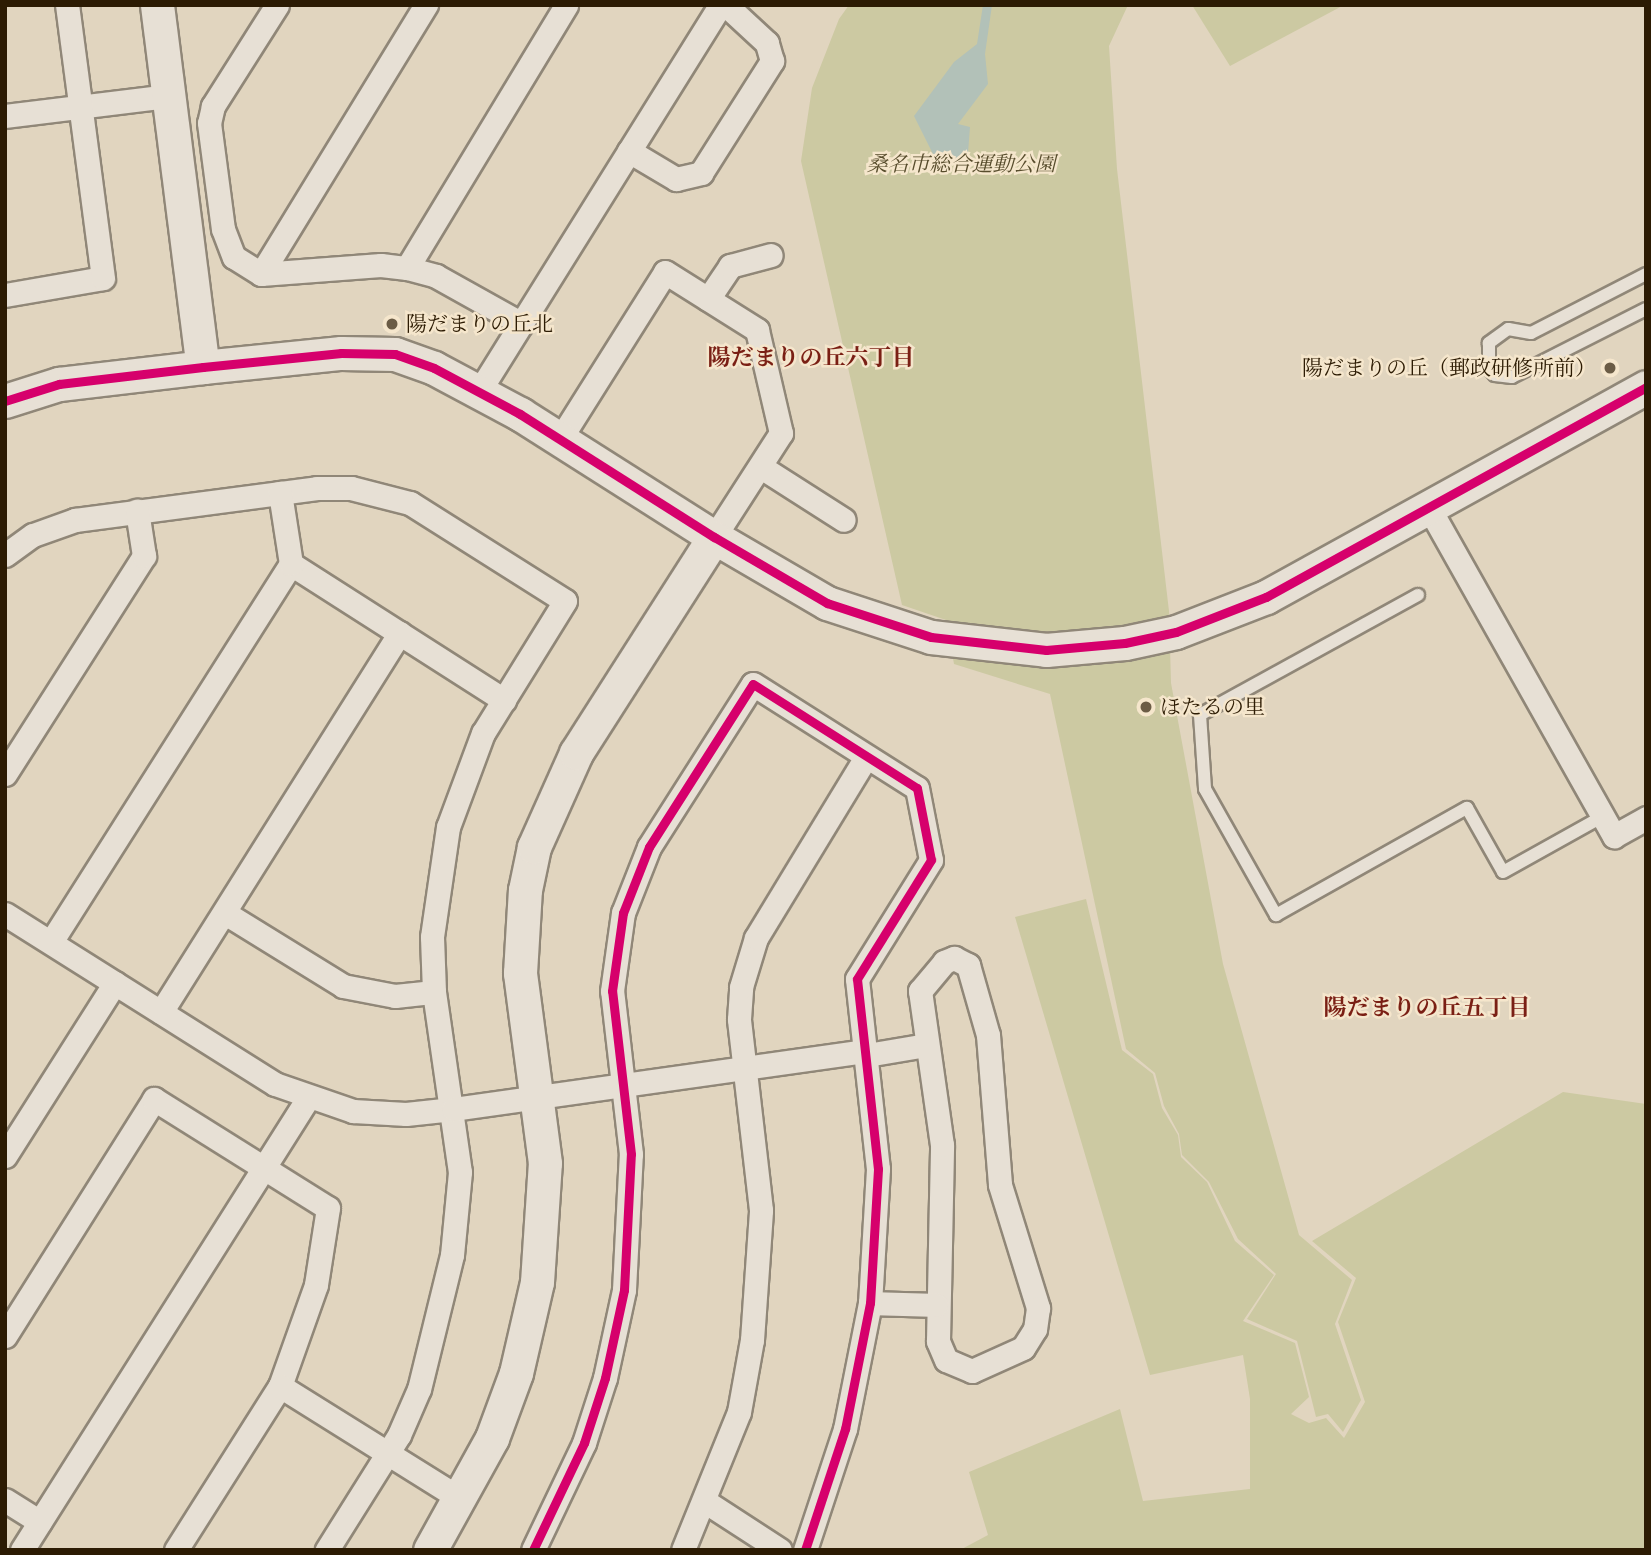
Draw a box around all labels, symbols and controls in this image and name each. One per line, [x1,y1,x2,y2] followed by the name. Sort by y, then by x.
[867,151,1055,177] park label: 桑名市総合運動公園
[406,311,553,337] place label: 陽だまりの丘北
[384,316,400,332] marker: 陽だまりの丘北
[708,343,914,371] district label: 陽だまりの丘六丁目
[1302,355,1596,381] place label: 陽だまりの丘（郵政研修所前）
[1602,360,1618,376] marker: 陽だまりの丘（郵政研修所前）
[1160,694,1265,720] place label: ほたるの里
[1138,699,1154,715] marker: ほたるの里
[1324,993,1530,1021] district label: 陽だまりの丘五丁目

